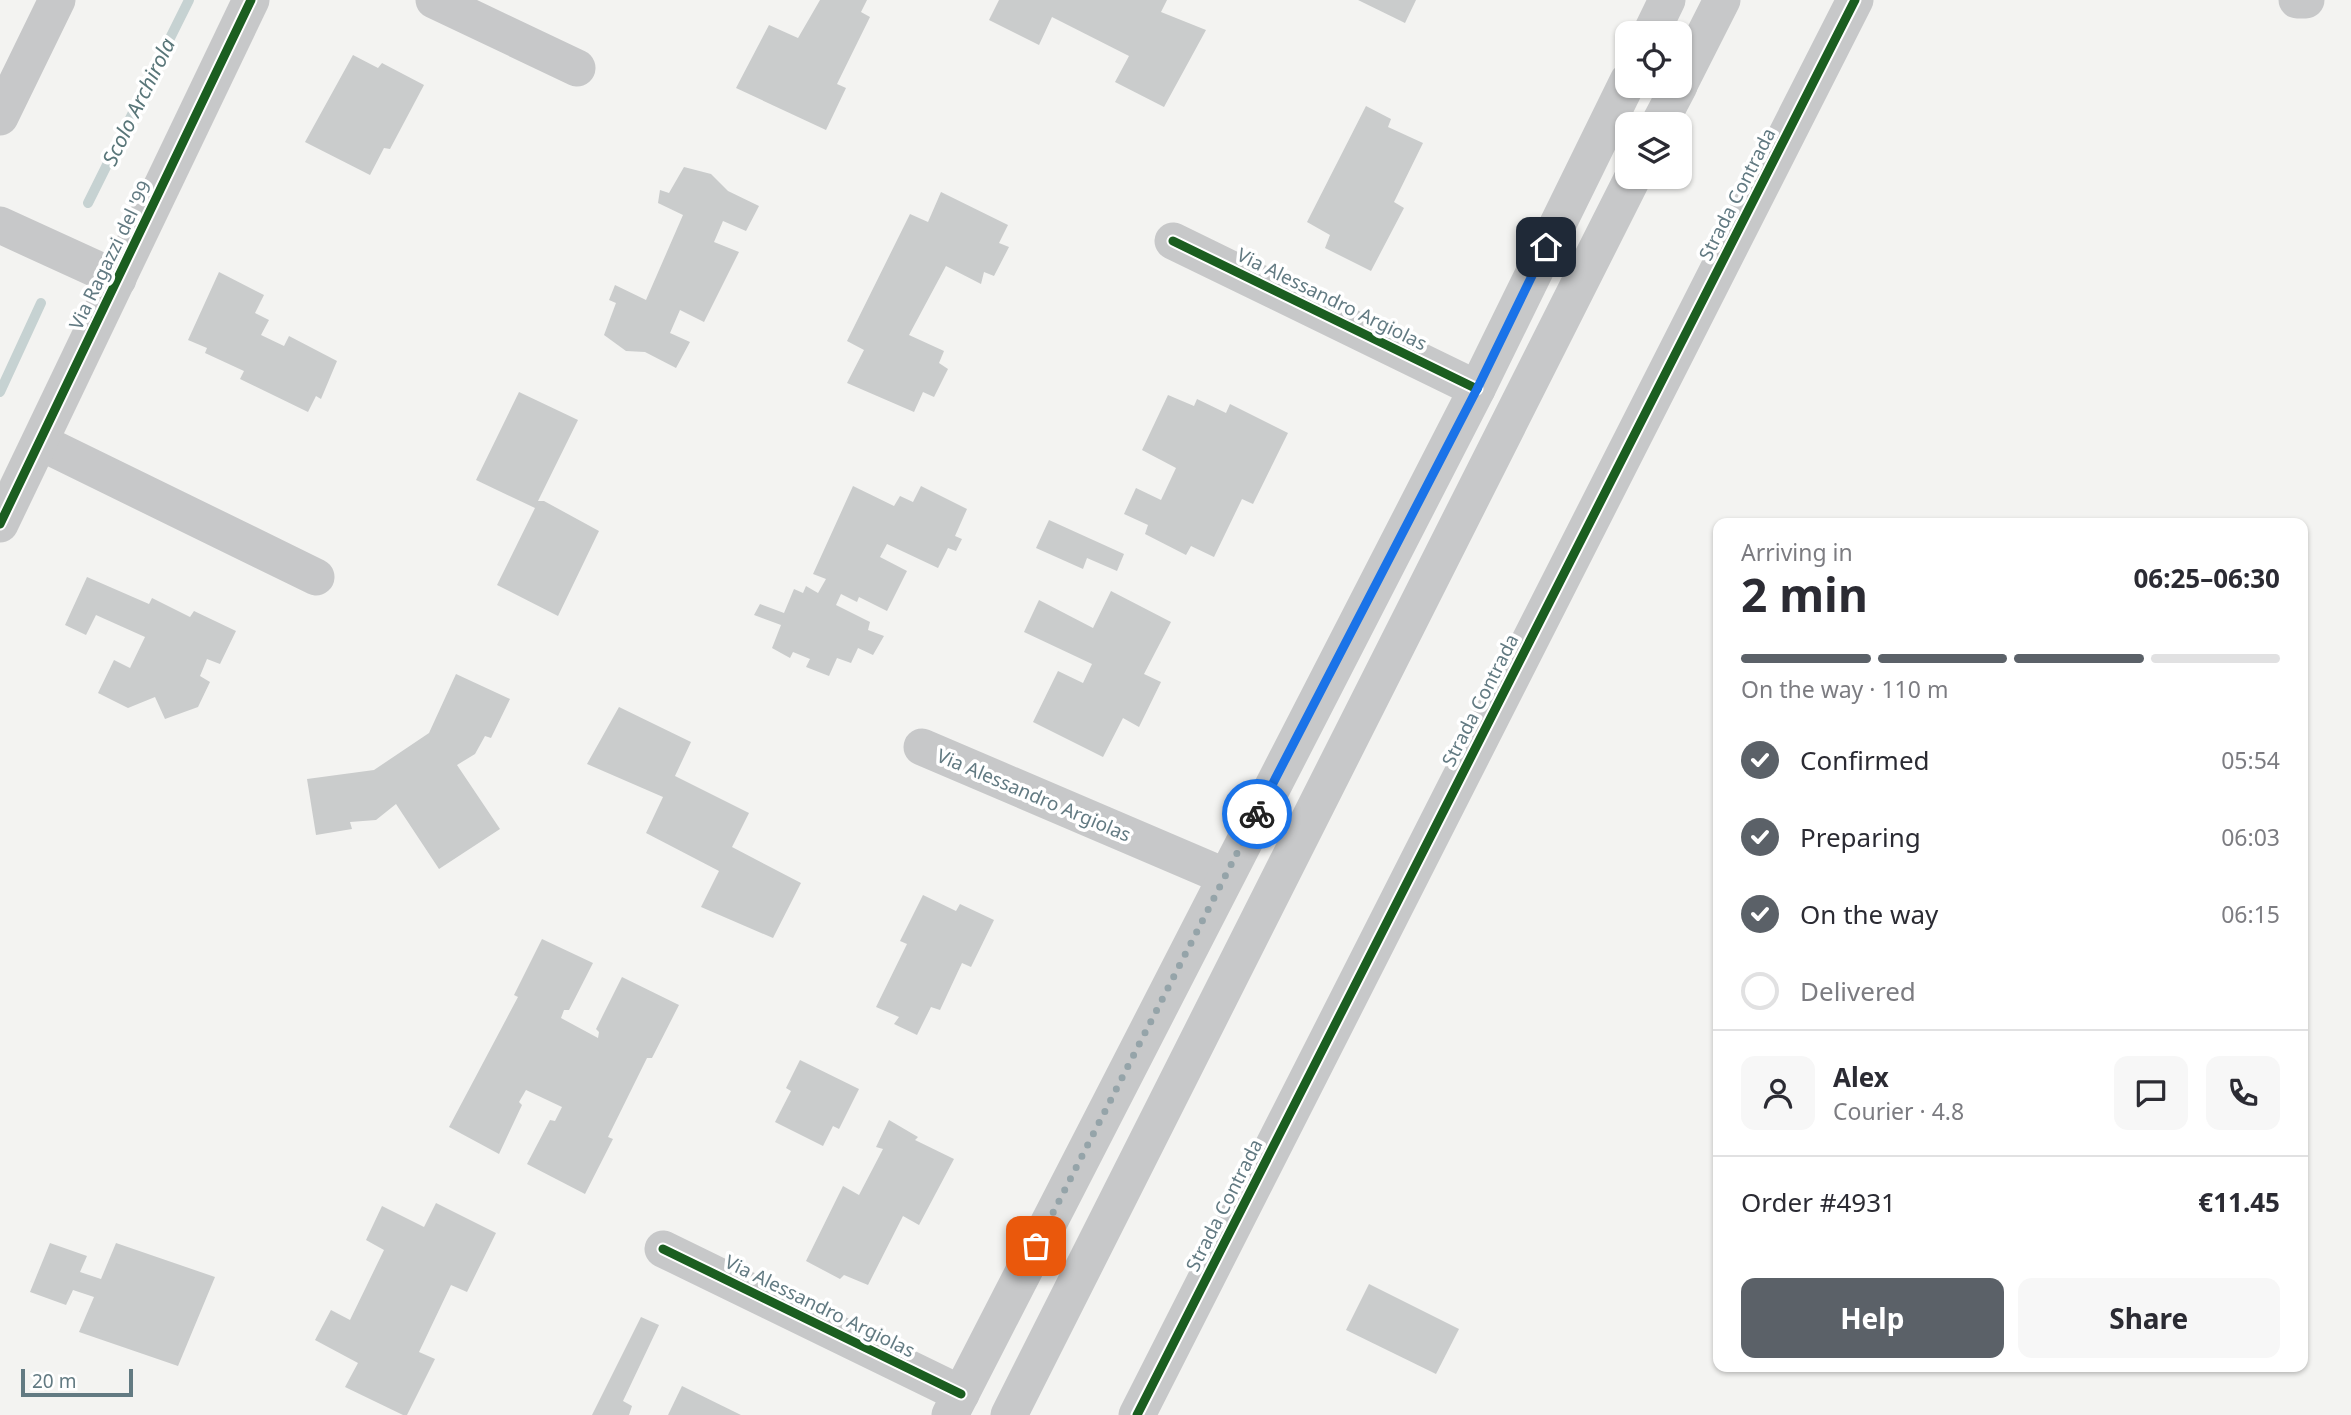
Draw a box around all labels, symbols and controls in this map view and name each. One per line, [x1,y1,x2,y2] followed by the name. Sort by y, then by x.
[1615,21,1692,189] map controls
[1615,21,1692,98] button: locate
[95,33,181,170] water label: Scolo Archirola
[1615,112,1692,189] button: layers
[1692,123,1782,265] street label: Strada Contrada
[63,176,157,334] street label: Via Ragazzi del '99
[1516,217,1576,277] pin
[1527,228,1565,266] icon: home
[1233,242,1431,356] street label: Via Alessandro Argiolas
[1741,536,1853,568] text: Arriving in
[2133,560,2280,596] text: 06:25–06:30
[1741,563,1868,625] text: 2 min
[1435,629,1525,771] street label: Strada Contrada
[1741,673,1948,705] text: On the way · 110 m
[1741,741,1779,779] icon: check
[933,742,1135,848] street label: Via Alessandro Argiolas
[1800,742,1930,778] text: Confirmed
[2221,744,2280,776] text: 05:54
[1222,779,1292,849] courier
[1238,795,1276,833] icon: bike
[1741,818,1779,856] icon: check
[1800,819,1921,855] text: Preparing
[2221,821,2280,853] text: 06:03
[1741,895,1779,933] icon: check
[1800,896,1938,932] text: On the way
[2221,898,2280,930] text: 06:15
[1800,973,1916,1009] text: Delivered
[1741,1056,1815,1130] button: person
[2114,1056,2188,1130] button: chat
[2206,1056,2280,1130] button: phone
[1833,1059,1889,1095] text: Alex
[1833,1095,1964,1127] text: Courier · 4.8
[1179,1134,1269,1276] street label: Strada Contrada
[1741,1184,1896,1220] text: Order #4931
[2198,1184,2280,1220] text: €11.45
[1006,1216,1066,1276] pin
[1017,1227,1055,1265] icon: bag
[721,1249,919,1363] street label: Via Alessandro Argiolas
[1741,1278,2004,1358] button: Help
[2018,1278,2280,1358] button: Share
[21,1366,133,1398] scale bar
[32,1368,76,1394] text: 20 m

